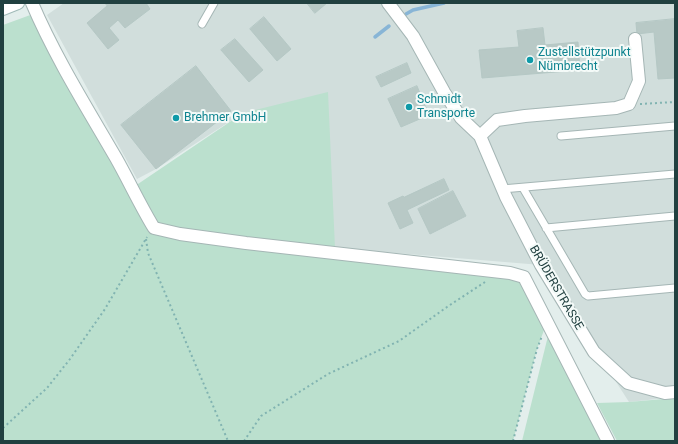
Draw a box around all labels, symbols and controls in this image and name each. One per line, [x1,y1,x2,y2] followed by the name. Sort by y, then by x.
[538,46,631,74] place label: Zustellstützpunkt Nümbrecht
[525,55,535,65] marker: Zustellstützpunkt Nümbrecht
[417,93,475,121] place label: Schmidt Transporte
[404,102,414,112] marker: Schmidt Transporte
[184,111,266,125] place label: Brehmer GmbH
[171,113,181,123] marker: Brehmer GmbH
[526,243,586,333] street label: BRÜDERSTRASSE

